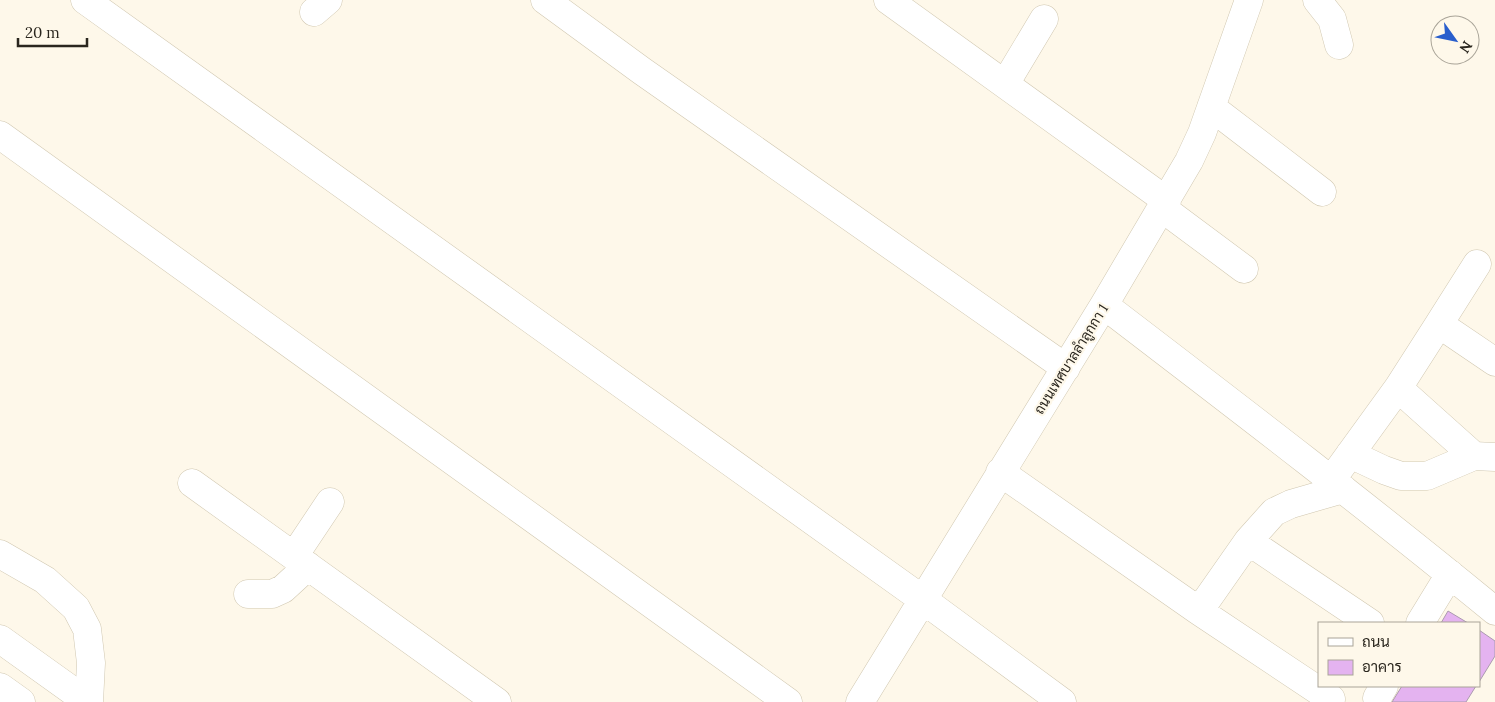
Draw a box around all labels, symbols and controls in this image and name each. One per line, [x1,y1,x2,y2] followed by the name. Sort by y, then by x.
[18,15,86,47] scale bar
[1430,15,1480,65] north arrow
[25,23,60,42] text: 20 m
[1455,38,1476,57] text: N
[1030,301,1113,418] street label: ถนนเทศบาลลำลูกกา 1
[1318,622,1480,687] legend
[1362,632,1390,651] text: ถนน
[1362,657,1402,676] text: อาคาร

